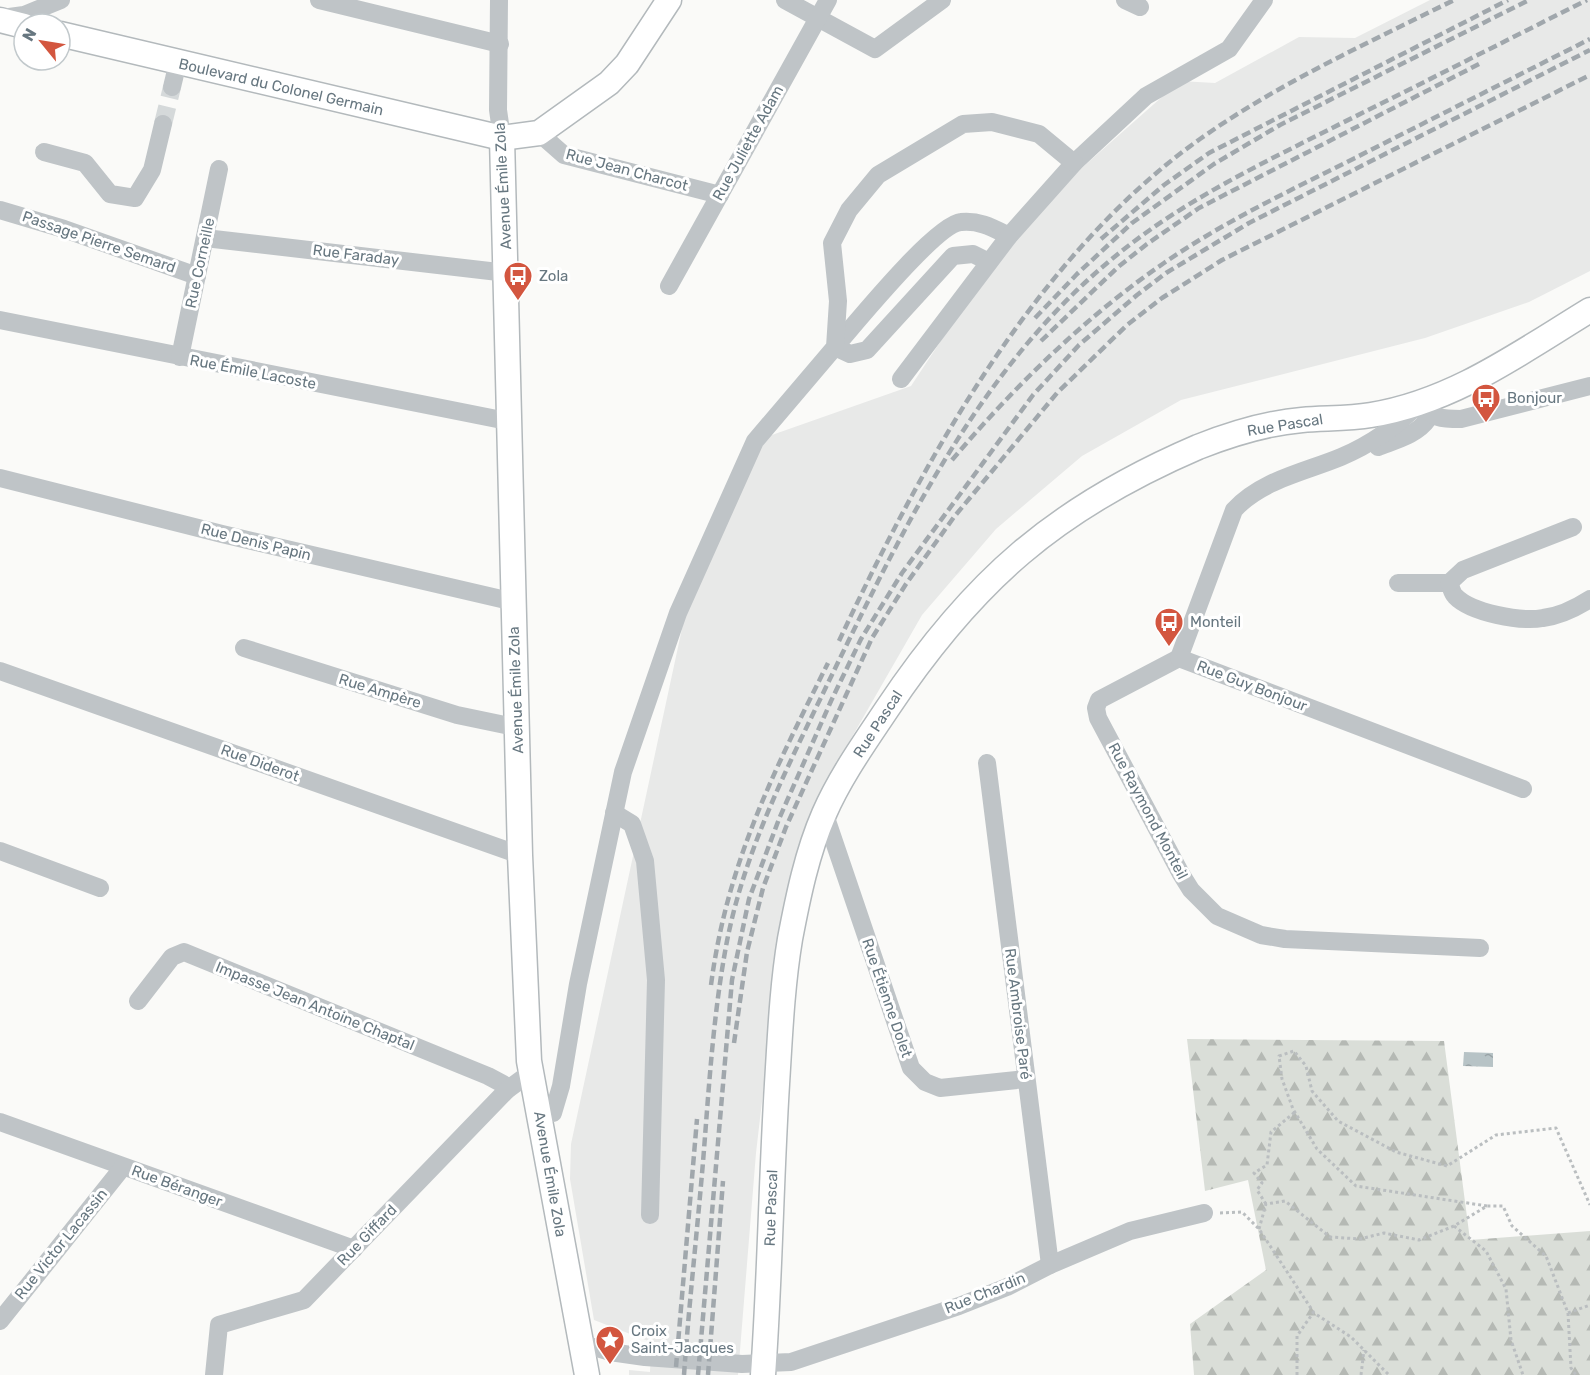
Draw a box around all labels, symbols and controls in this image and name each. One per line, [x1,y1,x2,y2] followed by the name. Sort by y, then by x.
[12,12,72,72] north arrow
[18,25,41,44] text: N
[177,55,385,119] street label: Boulevard du Colonel Germain
[709,82,787,204] street label: Rue Juliette Adam
[491,122,515,250] street label: Avenue Émile Zola
[564,145,690,195] street label: Rue Jean Charcot
[20,207,178,277] street label: Passage Pierre Semard
[182,216,218,310] street label: Rue Corneille
[312,241,400,269] street label: Rue Faraday
[502,260,534,302] bus stop icon: Zola
[539,267,568,285] place label: Zola
[188,351,318,393] street label: Rue Émile Lacoste
[1470,382,1502,424] bus stop icon: Bonjour
[1507,389,1562,407] place label: Bonjour
[1246,410,1324,440] street label: Rue Pascal
[199,520,313,564] street label: Rue Denis Papin
[1153,606,1185,648] bus stop icon: Monteil
[1190,613,1241,631] place label: Monteil
[505,626,527,754] street label: Avenue Émile Zola
[1194,657,1310,715] street label: Rue Guy Bonjour
[337,670,423,712] street label: Rue Ampère
[850,687,906,761] street label: Rue Pascal
[218,740,302,786] street label: Rue Diderot
[1104,740,1192,882] street label: Rue Raymond Monteil
[858,936,916,1060] street label: Rue Étienne Dolet
[1001,947,1035,1081] street label: Rue Ambroise Paré
[213,958,417,1054] street label: Impasse Jean Antoine Chaptal
[530,1110,570,1238] street label: Avenue Émile Zola
[129,1161,225,1211] street label: Rue Béranger
[761,1169,781,1247] street label: Rue Pascal
[11,1185,111,1303] street label: Rue Victor Lacassin
[334,1201,400,1269] street label: Rue Giffard
[942,1269,1028,1317] street label: Rue Chardin
[631,1322,734,1357] place label: Croix Saint-Jacques
[594,1324,626,1366] place icon: Croix Saint-Jacques

